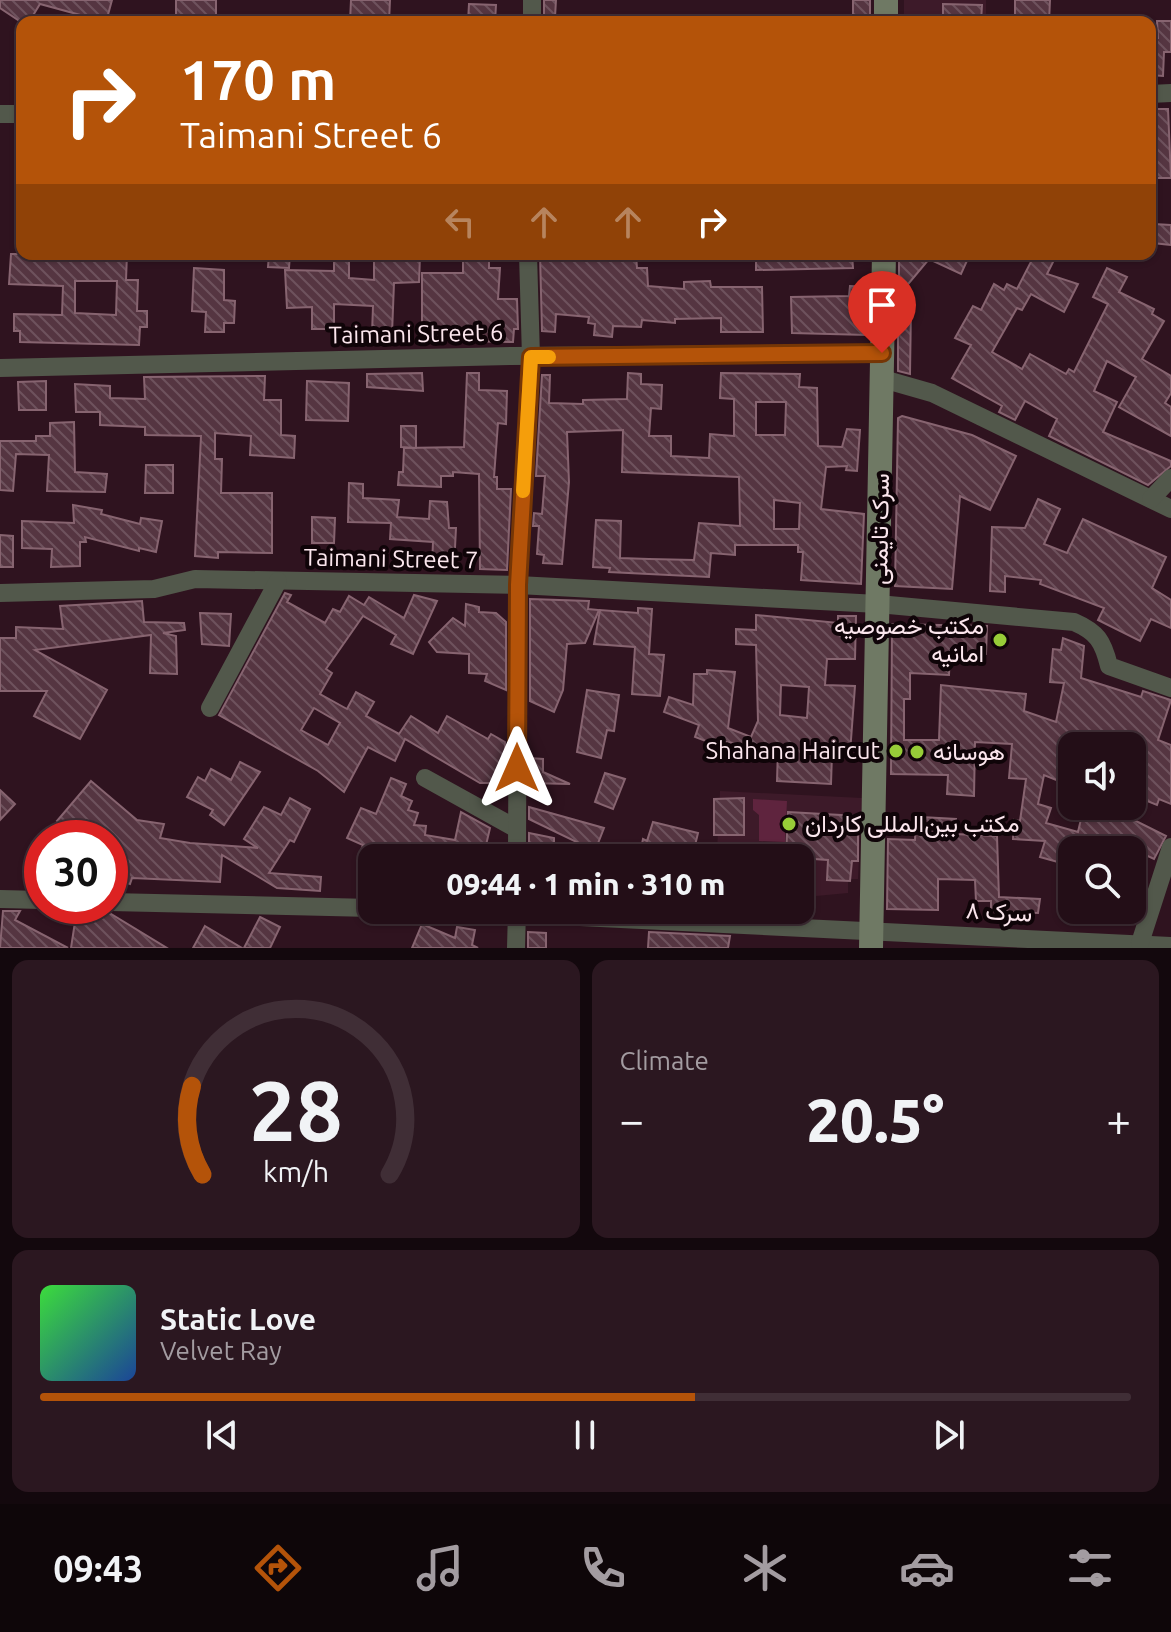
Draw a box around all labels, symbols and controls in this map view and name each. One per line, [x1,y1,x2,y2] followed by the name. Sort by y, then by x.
[48,48,152,152] icon: right
[180,48,336,111] text: 170 m
[180,114,442,155] text: Taimani Street 6
[438,200,482,244] icon: left
[522,200,566,244] icon: ahead
[606,200,650,244] icon: ahead
[690,200,734,244] icon: right
[848,271,916,353] pin
[860,283,904,327] icon: arrive
[328,318,504,349] street label: Taimani Street 6
[865,473,896,585] street label: سرک تایمنی
[303,543,479,574] street label: Taimani Street 7
[834,612,984,668] place label: مکتب خصوصیه امانیه
[991,631,1009,649] marker: مکتب خصوصیه امانیه
[475,726,559,810] position arrow
[1058,732,1146,924] map controls
[1058,732,1146,820] button: sound
[706,737,881,764] place label: Shahana Haircut
[933,738,1005,767] place label: هوسانه
[887,742,905,760] marker: Shahana Haircut
[908,743,926,761] marker: هوسانه
[805,810,1020,839] place label: مکتب بین‌المللی کاردان
[780,815,798,833] marker: مکتب بین‌المللی کاردان
[24,820,128,924] speed limit sign: 30
[1058,836,1146,924] button: search
[447,867,725,901] text: 09:44 · 1 min · 310 m
[965,896,1033,929] street label: سرک ۸
[620,1046,709,1075] text: Climate
[249,1063,343,1157] text: 28
[806,1086,944,1153] text: 20.5°
[620,1095,644,1144] text: −
[1106,1095,1131,1144] text: +
[263,1155,329,1187] text: km/h
[160,1302,316,1336] text: Static Love
[160,1336,282,1365] text: Velvet Ray
[200,1413,244,1457] icon: previous
[563,1413,607,1457] icon: pause
[927,1413,971,1457] icon: next
[250,1540,306,1596] icon: directions
[412,1540,468,1596] icon: music
[575,1540,631,1596] icon: phone
[737,1540,793,1596] icon: climate
[899,1540,955,1596] icon: car
[1062,1540,1118,1596] icon: filters
[53,1548,143,1589] text: 09:43

